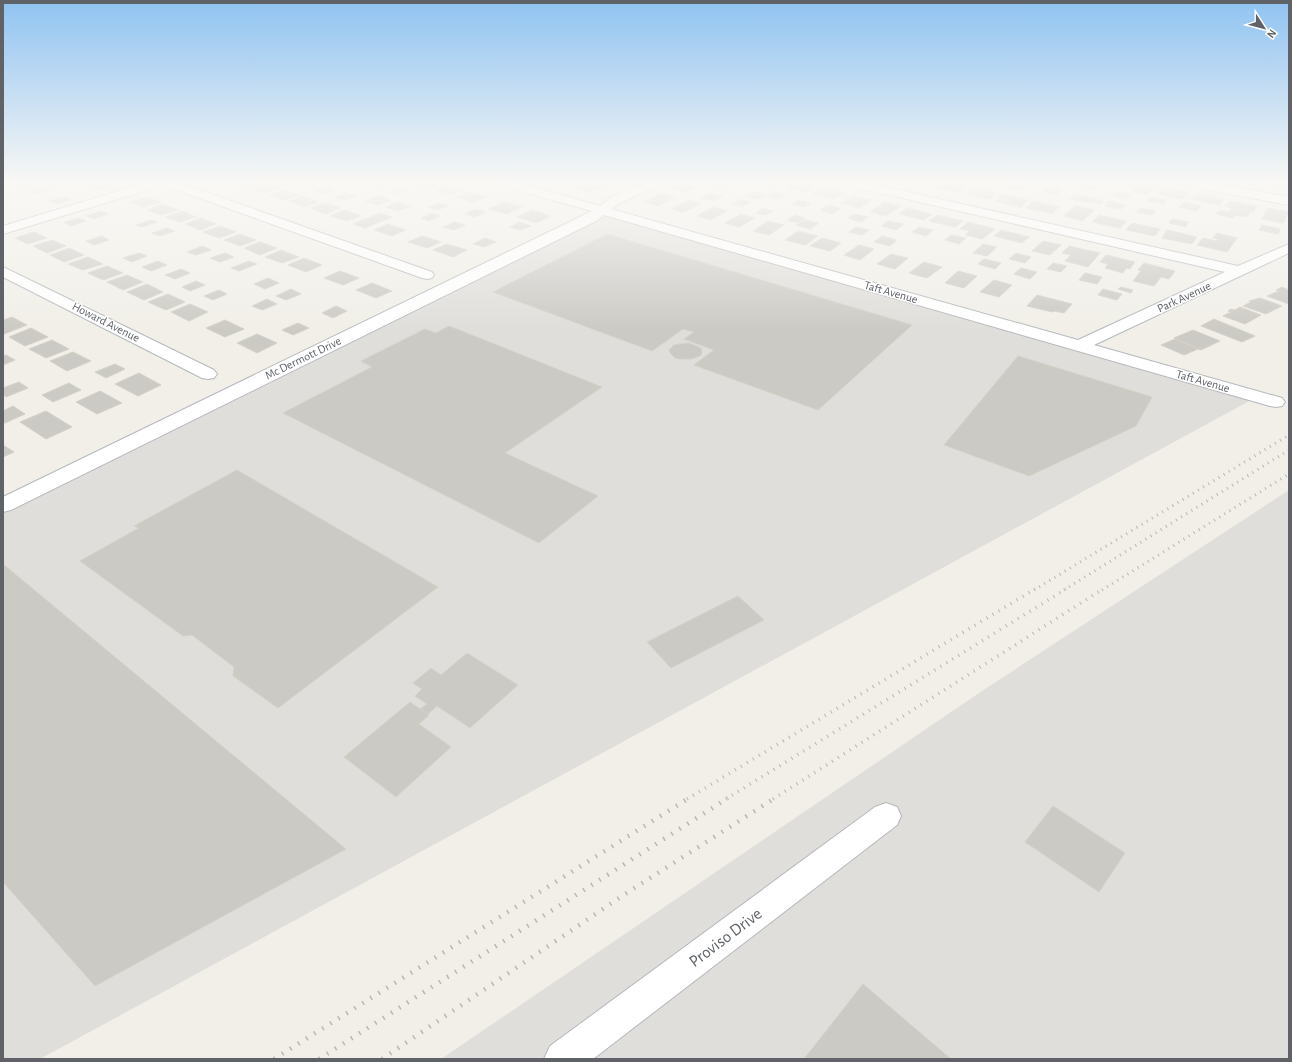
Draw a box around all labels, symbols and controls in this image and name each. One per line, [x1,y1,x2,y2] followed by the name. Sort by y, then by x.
[1244,8,1284,48] north arrow
[1265,27,1278,40] text: N
[863,279,919,305] street label: Taft Avenue
[1155,279,1213,315] street label: Park Avenue
[70,300,142,344] street label: Howard Avenue
[263,334,343,382] street label: Mc Dermott Drive
[1175,368,1231,394] street label: Taft Avenue
[686,905,765,970] street label: Proviso Drive

